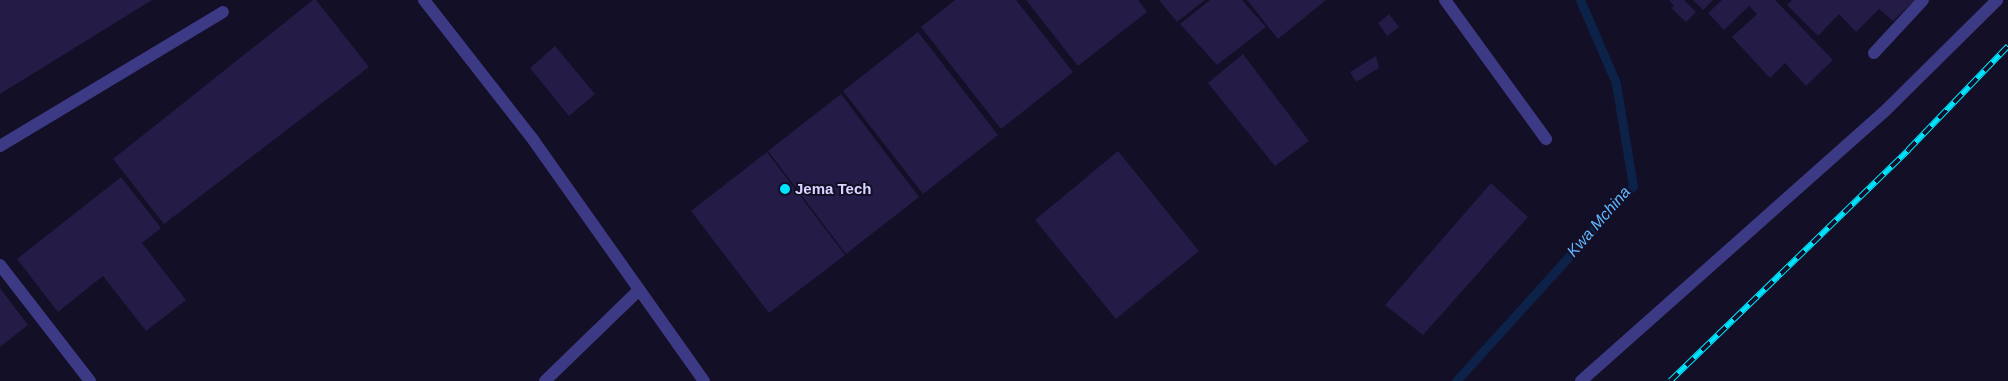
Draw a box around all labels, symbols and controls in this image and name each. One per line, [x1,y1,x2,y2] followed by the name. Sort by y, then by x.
[795,180,871,198] place label: Jema Tech
[779,183,791,195] marker: Jema Tech
[1563,183,1635,261] water label: Kwa Mchina

